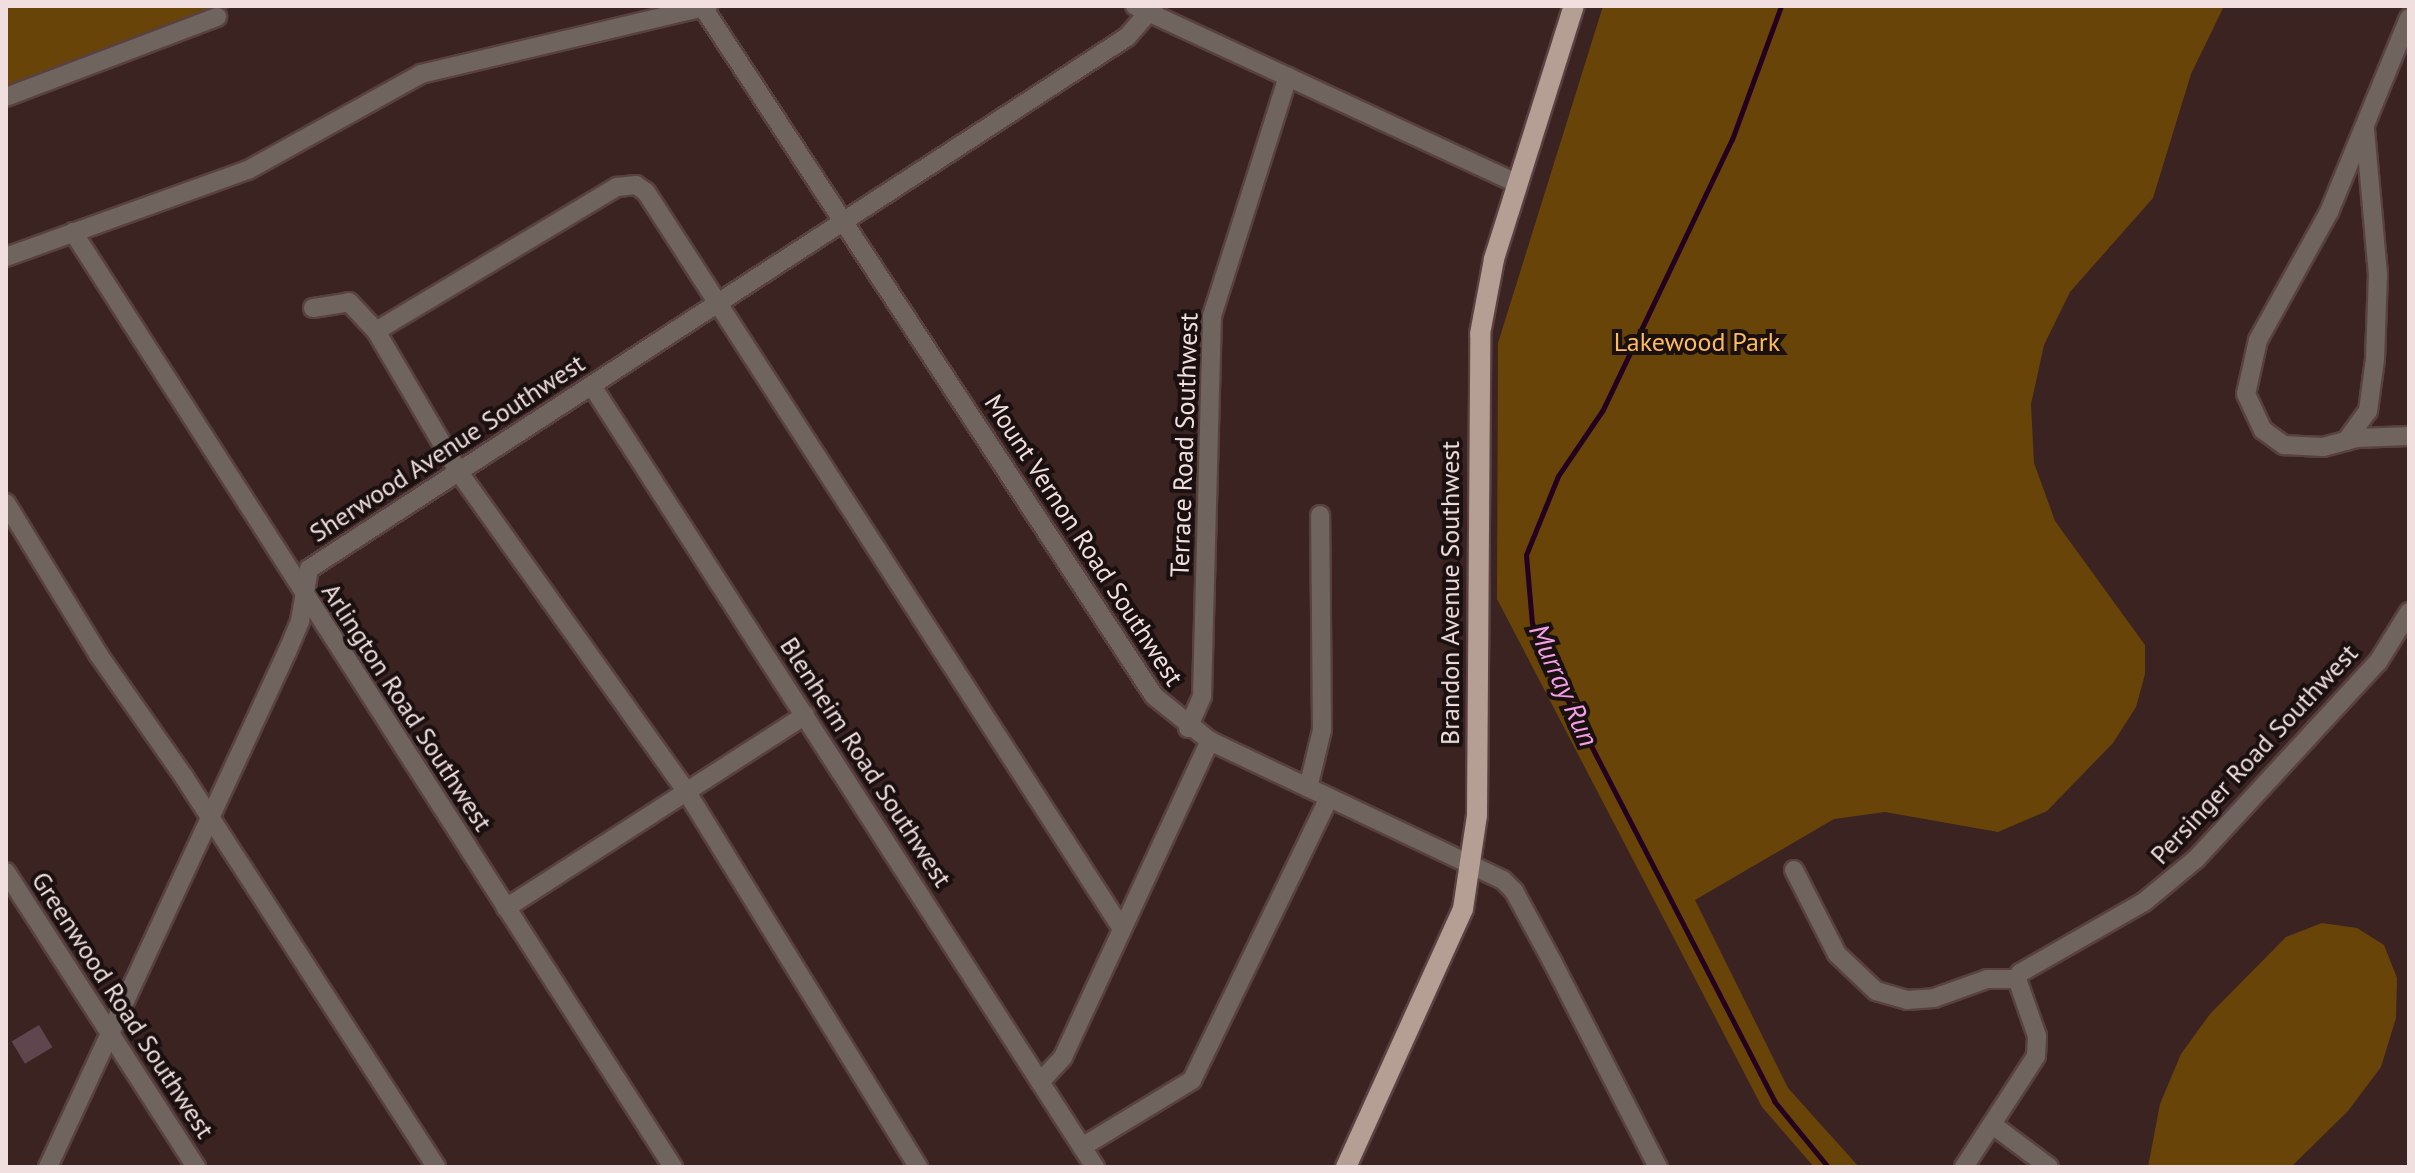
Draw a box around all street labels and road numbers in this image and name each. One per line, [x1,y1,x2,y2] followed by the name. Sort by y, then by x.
[1164,312,1204,578] street label: Terrace Road Southwest
[303,347,591,549] street label: Sherwood Avenue Southwest
[978,388,1190,692] street label: Mount Vernon Road Southwest
[1434,441,1466,745] street label: Brandon Avenue Southwest
[315,577,499,837] street label: Arlington Road Southwest
[774,631,958,893] street label: Blenheim Road Southwest
[2144,638,2364,870] street label: Persinger Road Southwest
[25,866,221,1144] street label: Greenwood Road Southwest

